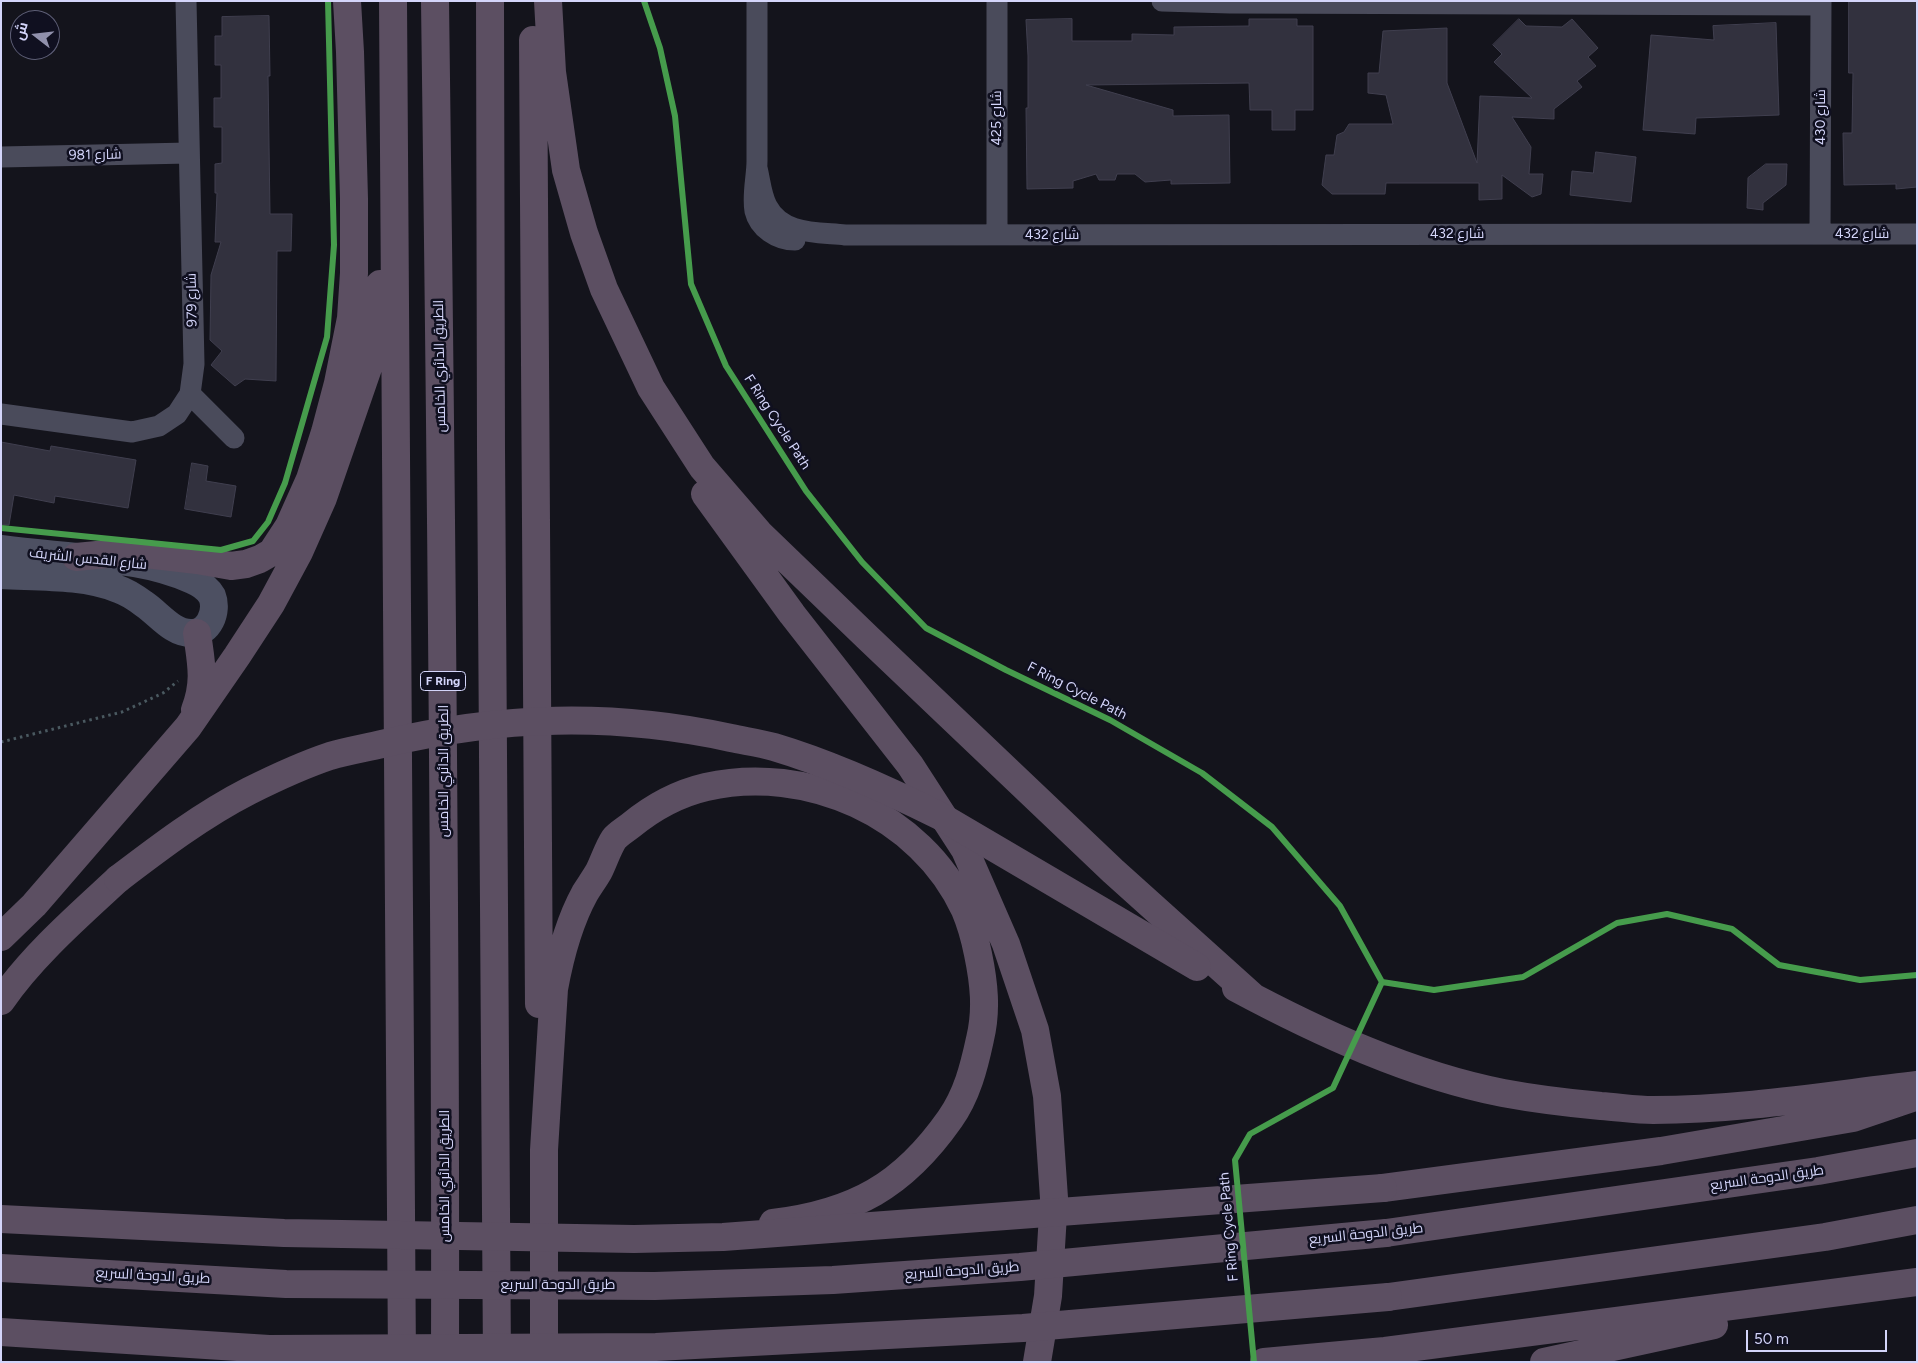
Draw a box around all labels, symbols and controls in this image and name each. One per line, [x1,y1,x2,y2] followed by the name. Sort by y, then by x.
[10,10,60,60] north arrow
[10,20,32,42] text: ش
[1813,89,1829,145] street label: شارع 430
[989,90,1005,146] street label: شارع 425
[68,146,122,164] street label: شارع 981
[1430,226,1484,242] street label: شارع 432
[1835,226,1889,242] street label: شارع 432
[1025,227,1079,243] street label: شارع 432
[183,273,201,327] street label: شارع 979
[430,300,450,432] street label: الطريق الدائري الخامس
[740,371,814,473] street label: F Ring Cycle Path
[28,544,148,574] street label: شارع القدس الشريف
[1024,659,1130,723] street label: F Ring Cycle Path
[420,671,466,690] road number: F Ring
[436,705,452,837] street label: الطريق الدائري الخامس
[437,1110,453,1242] street label: الطريق الدائري الخامس
[1709,1162,1825,1194] street label: طريق الدوحة السريع
[1216,1172,1242,1282] street label: F Ring Cycle Path
[1308,1220,1424,1248] street label: طريق الدوحة السريع
[904,1259,1020,1283] street label: طريق الدوحة السريع
[95,1265,211,1287] street label: طريق الدوحة السريع
[501,1277,615,1293] street label: طريق الدوحة السريع
[1748,1320,1889,1352] scale bar
[1754,1330,1789,1348] text: 50 m

